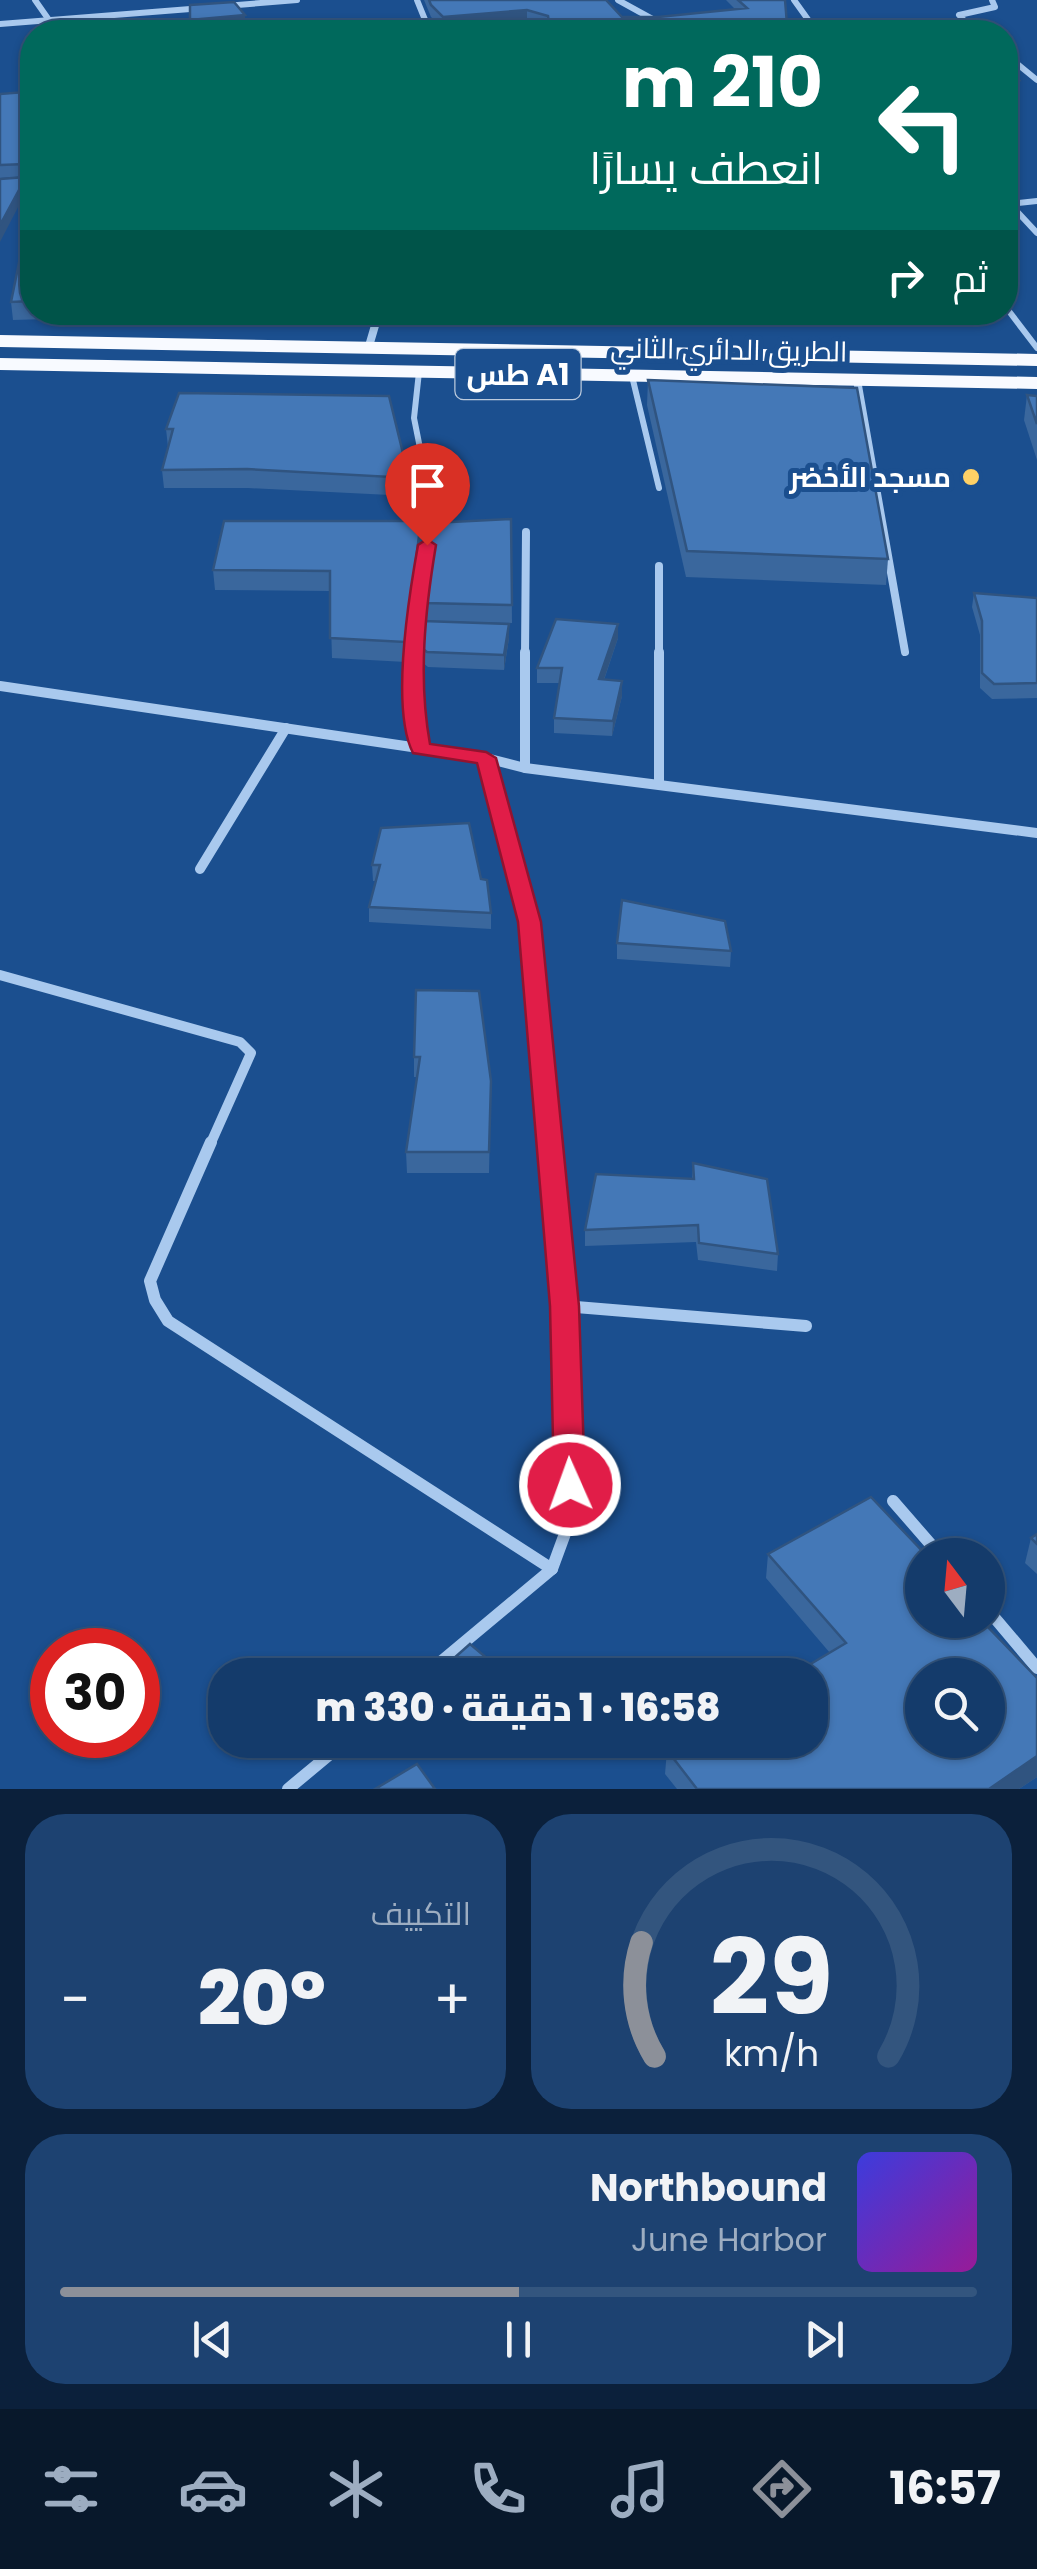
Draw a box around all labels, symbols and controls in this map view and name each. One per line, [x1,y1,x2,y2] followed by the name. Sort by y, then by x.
[622,33,823,132] text: 210 m
[858,60,988,190] icon: left
[589,137,823,200] text: انعطف يسارًا
[878,250,933,305] icon: right
[953,252,988,305] text: ثم
[610,328,848,374] street label: الطريق الدائري الثاني
[456,349,580,399] road number: طس A1
[385,443,470,546] pin
[400,458,455,513] icon: arrive
[788,458,951,497] place label: مسجد الأخضر
[960,466,982,488] marker: مسجد الأخضر
[518,1433,622,1537] position arrow
[905,1538,1005,1638] north arrow
[905,1538,1005,1758] map controls
[30,1628,160,1758] speed limit sign: 30
[905,1658,1005,1758] button: search
[315,1681,721,1734] text: 16:58 · 1 دقيقة · 330 m
[371,1891,471,1936] text: التكييف
[710,1905,833,2050] text: 29
[198,1946,326,2051] text: 20°
[60,1961,90,2038] text: −
[433,1961,471,2038] text: +
[724,2028,819,2079] text: km/h
[590,2161,827,2214] text: Northbound
[631,2217,827,2262] text: June Harbor
[185,2312,240,2367] icon: previous
[491,2312,546,2367] icon: pause
[797,2312,852,2367] icon: next
[36,2454,106,2524] icon: filters
[178,2454,248,2524] icon: car
[321,2454,391,2524] icon: climate
[463,2454,533,2524] icon: phone
[605,2454,675,2524] icon: music
[747,2454,817,2524] icon: directions
[889,2457,1001,2520] text: 16:57

